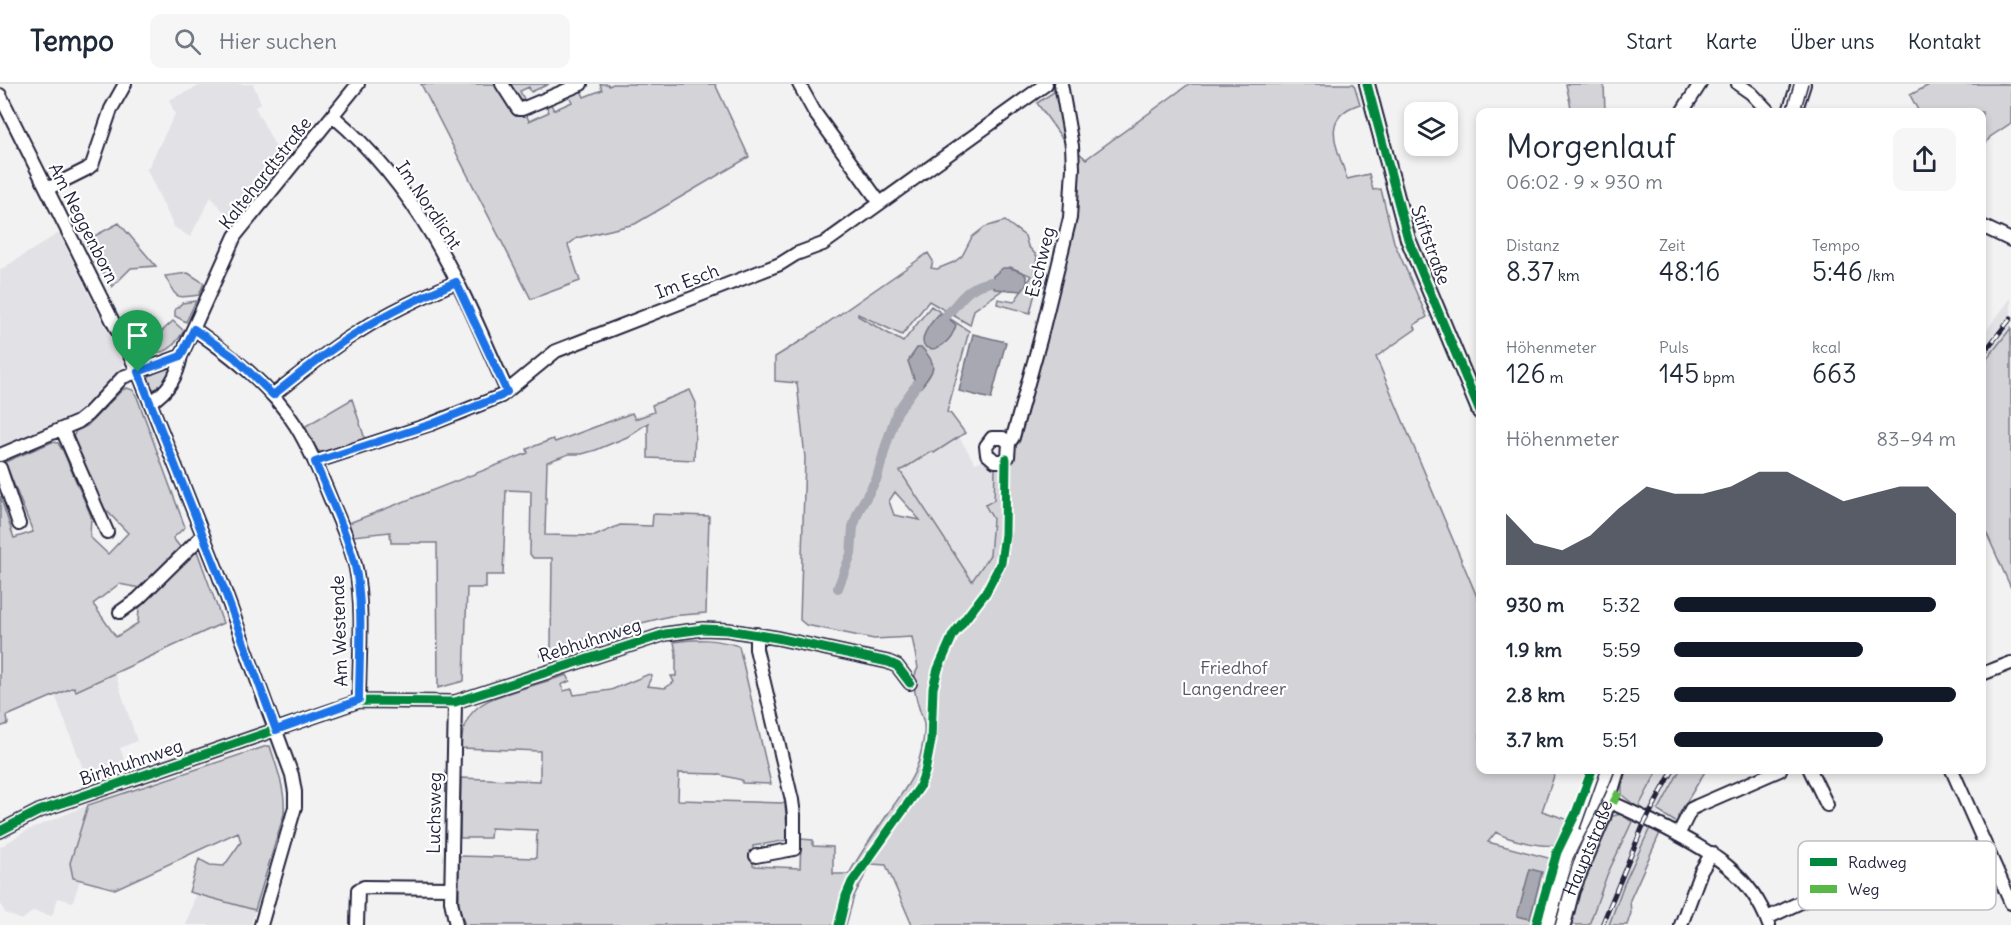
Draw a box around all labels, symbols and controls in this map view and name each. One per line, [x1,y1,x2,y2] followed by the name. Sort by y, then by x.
[150,14,570,68] search box
[30,23,114,59] text: Tempo
[171,25,204,58] icon: search
[219,27,337,55] text: Hier suchen
[1626,28,1672,55] text: Start
[1705,28,1757,55] text: Karte
[1790,28,1875,55] text: Über uns
[1908,28,1981,55] text: Kontakt
[1404,102,1458,156] map controls
[1404,102,1458,156] button: layers
[214,112,316,234] street label: Kaltehardtstraße
[1506,125,1676,167] text: Morgenlauf
[1893,128,1956,191] button: share
[391,157,467,253] street label: Im Nordlicht
[44,159,124,287] street label: Am Neggenborn
[1506,169,1663,194] text: 06:02 · 9 × 930 m
[1406,202,1456,288] street label: Stiftstraße
[1020,224,1060,300] street label: Eschweg
[1506,235,1560,255] text: Distanz
[1659,235,1685,255] text: Zeit
[1812,235,1860,255] text: Tempo
[1506,255,1554,288] text: 8.37
[1659,255,1720,288] text: 48:16
[1812,255,1863,288] text: 5:46
[652,258,722,304] street label: Im Esch
[1554,265,1580,285] text: km
[1863,265,1895,285] text: /km
[112,310,163,372] pin
[121,319,154,352] icon: arrive
[1506,337,1597,357] text: Höhenmeter
[1659,337,1689,357] text: Puls
[1812,337,1841,357] text: kcal
[1506,357,1546,390] text: 126
[1659,357,1699,390] text: 145
[1812,357,1857,390] text: 663
[1546,367,1563,387] text: m
[1699,367,1735,387] text: bpm
[1506,426,1619,451] text: Höhenmeter
[1876,426,1956,451] text: 83–94 m
[326,575,352,687] street label: Am Westende
[1506,592,1564,617] text: 930 m
[1602,592,1640,617] text: 5:32
[536,613,644,667] street label: Rebhuhnweg
[1506,637,1562,662] text: 1.9 km
[1602,637,1641,662] text: 5:59
[1182,656,1287,700] park label: Friedhof Langendreer
[1506,682,1565,707] text: 2.8 km
[1602,682,1640,707] text: 5:25
[1506,727,1564,752] text: 3.7 km
[1602,727,1637,752] text: 5:51
[76,734,186,790] street label: Birkhuhnweg
[422,772,446,854] street label: Luchsweg
[1558,797,1617,899] street label: Hauptstraße
[1798,841,1996,910] legend
[1848,852,1907,872] text: Radweg
[1848,879,1880,899] text: Weg

